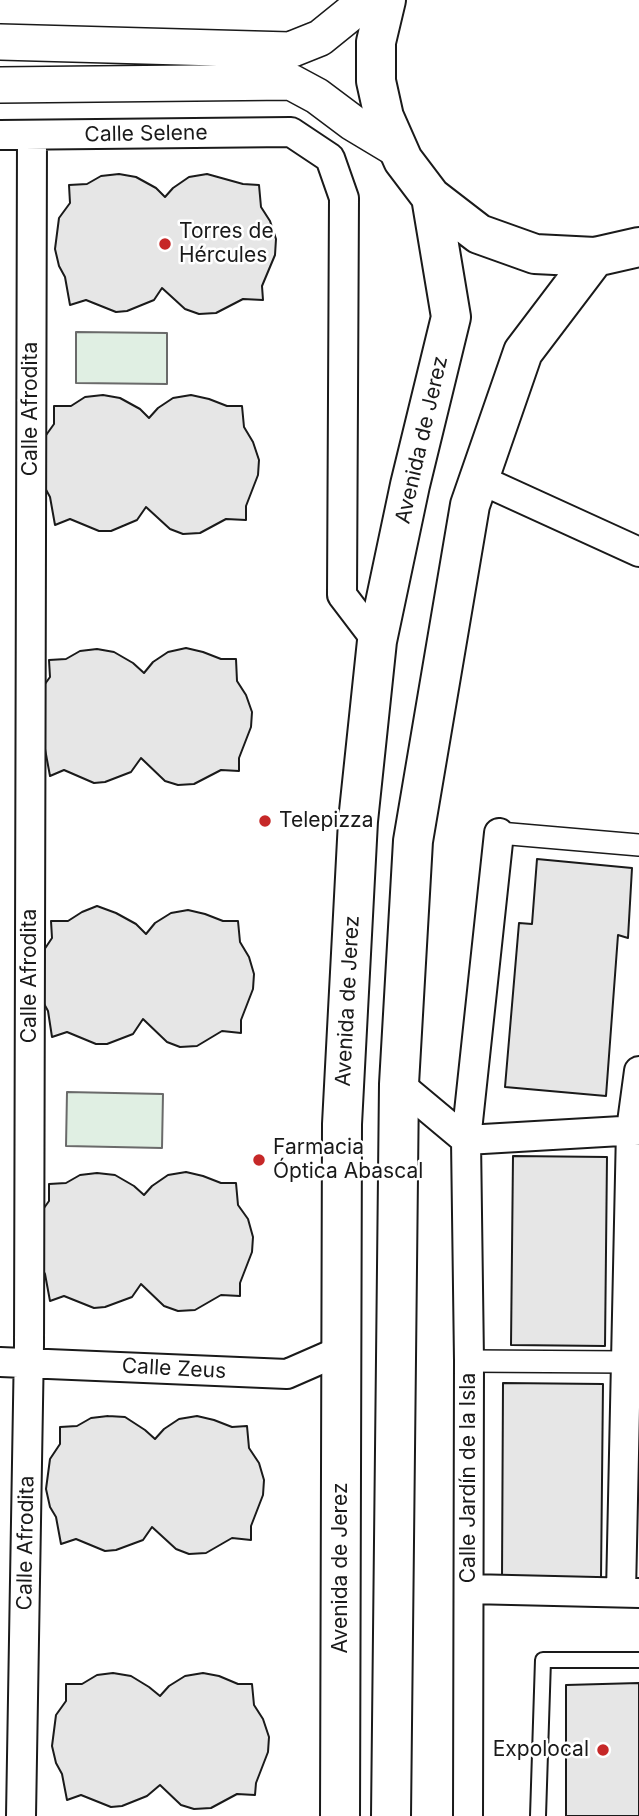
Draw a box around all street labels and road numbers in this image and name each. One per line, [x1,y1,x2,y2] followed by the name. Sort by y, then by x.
[84,120,208,148] street label: Calle Selene
[18,342,44,476] street label: Calle Afrodita
[390,354,454,526] street label: Avenida de Jerez
[17,909,43,1043] street label: Calle Afrodita
[331,915,365,1087] street label: Avenida de Jerez
[121,1354,227,1384] street label: Calle Zeus
[456,1373,482,1583] street label: Calle Jardín de la Isla
[12,1476,40,1610] street label: Calle Afrodita
[328,1482,354,1654] street label: Avenida de Jerez

